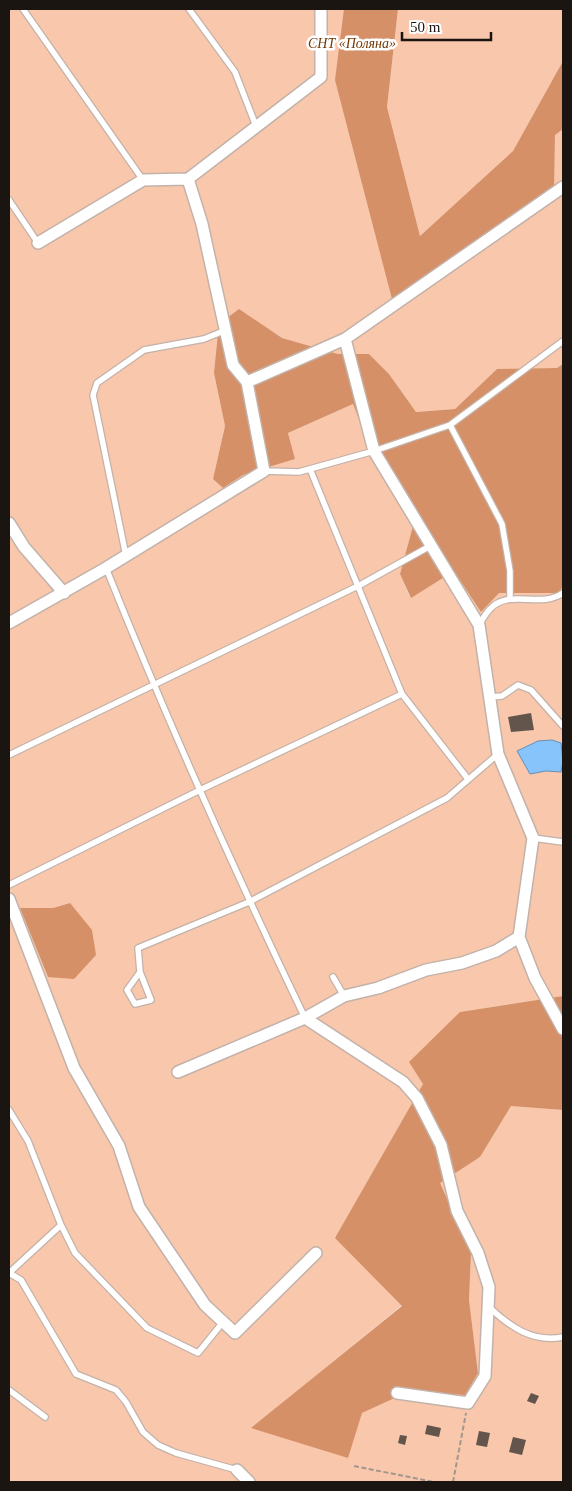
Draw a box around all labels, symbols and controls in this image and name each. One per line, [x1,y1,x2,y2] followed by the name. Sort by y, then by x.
[402,10,491,42] scale bar
[410,19,441,35] text: 50 m
[308,36,396,51] park label: СНТ «Поляна»

